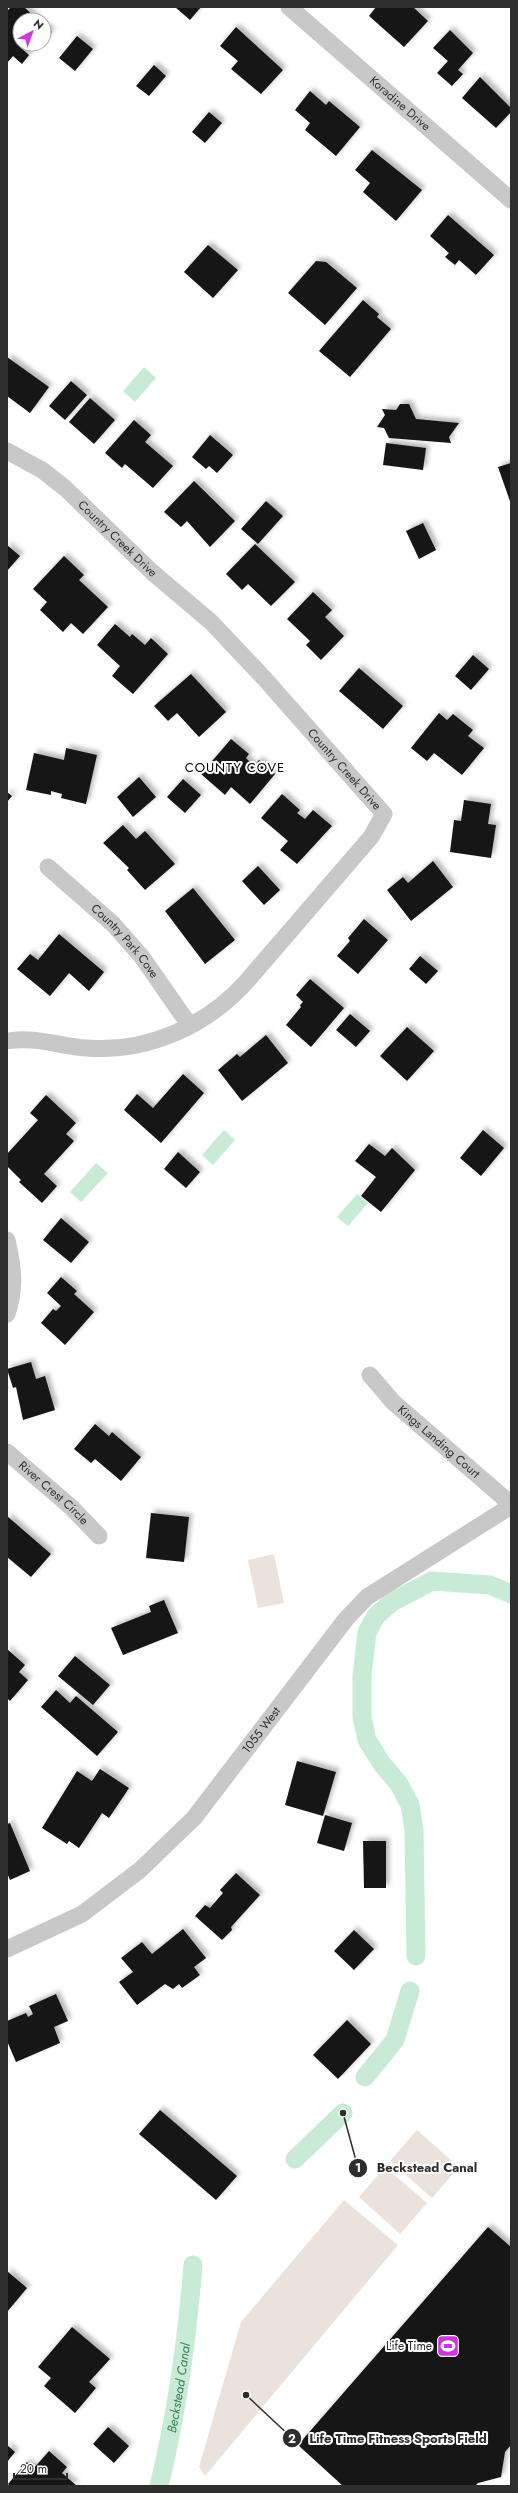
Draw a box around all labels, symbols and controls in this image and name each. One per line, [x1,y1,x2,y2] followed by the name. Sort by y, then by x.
[12,12,52,52] north arrow
[30,16,47,33] text: N
[365,72,434,135] street label: Koradine Drive
[74,496,161,581] street label: Country Creek Drive
[303,724,386,814] street label: Country Creek Drive
[185,758,285,777] district label: COUNTY COVE
[87,900,163,982] street label: Country Park Cove
[394,1401,484,1482] street label: Kings Landing Court
[15,1457,93,1529] street label: River Crest Circle
[237,1703,285,1757] street label: 1055 West
[348,2155,485,2180] callout: Beckstead Canal
[377,2158,477,2177] text: Beckstead Canal
[355,2159,361,2177] text: 1
[435,2333,461,2359] sports icon: Life Time
[386,2337,432,2355] place label: Life Time
[162,2341,195,2435] water label: Beckstead Canal
[282,2426,495,2451] callout: Life Time Fitness Sports Field
[309,2429,487,2448] text: Life Time Fitness Sports Field
[288,2430,296,2448] text: 2
[14,2455,67,2481] scale bar
[20,2460,47,2478] text: 20 m

